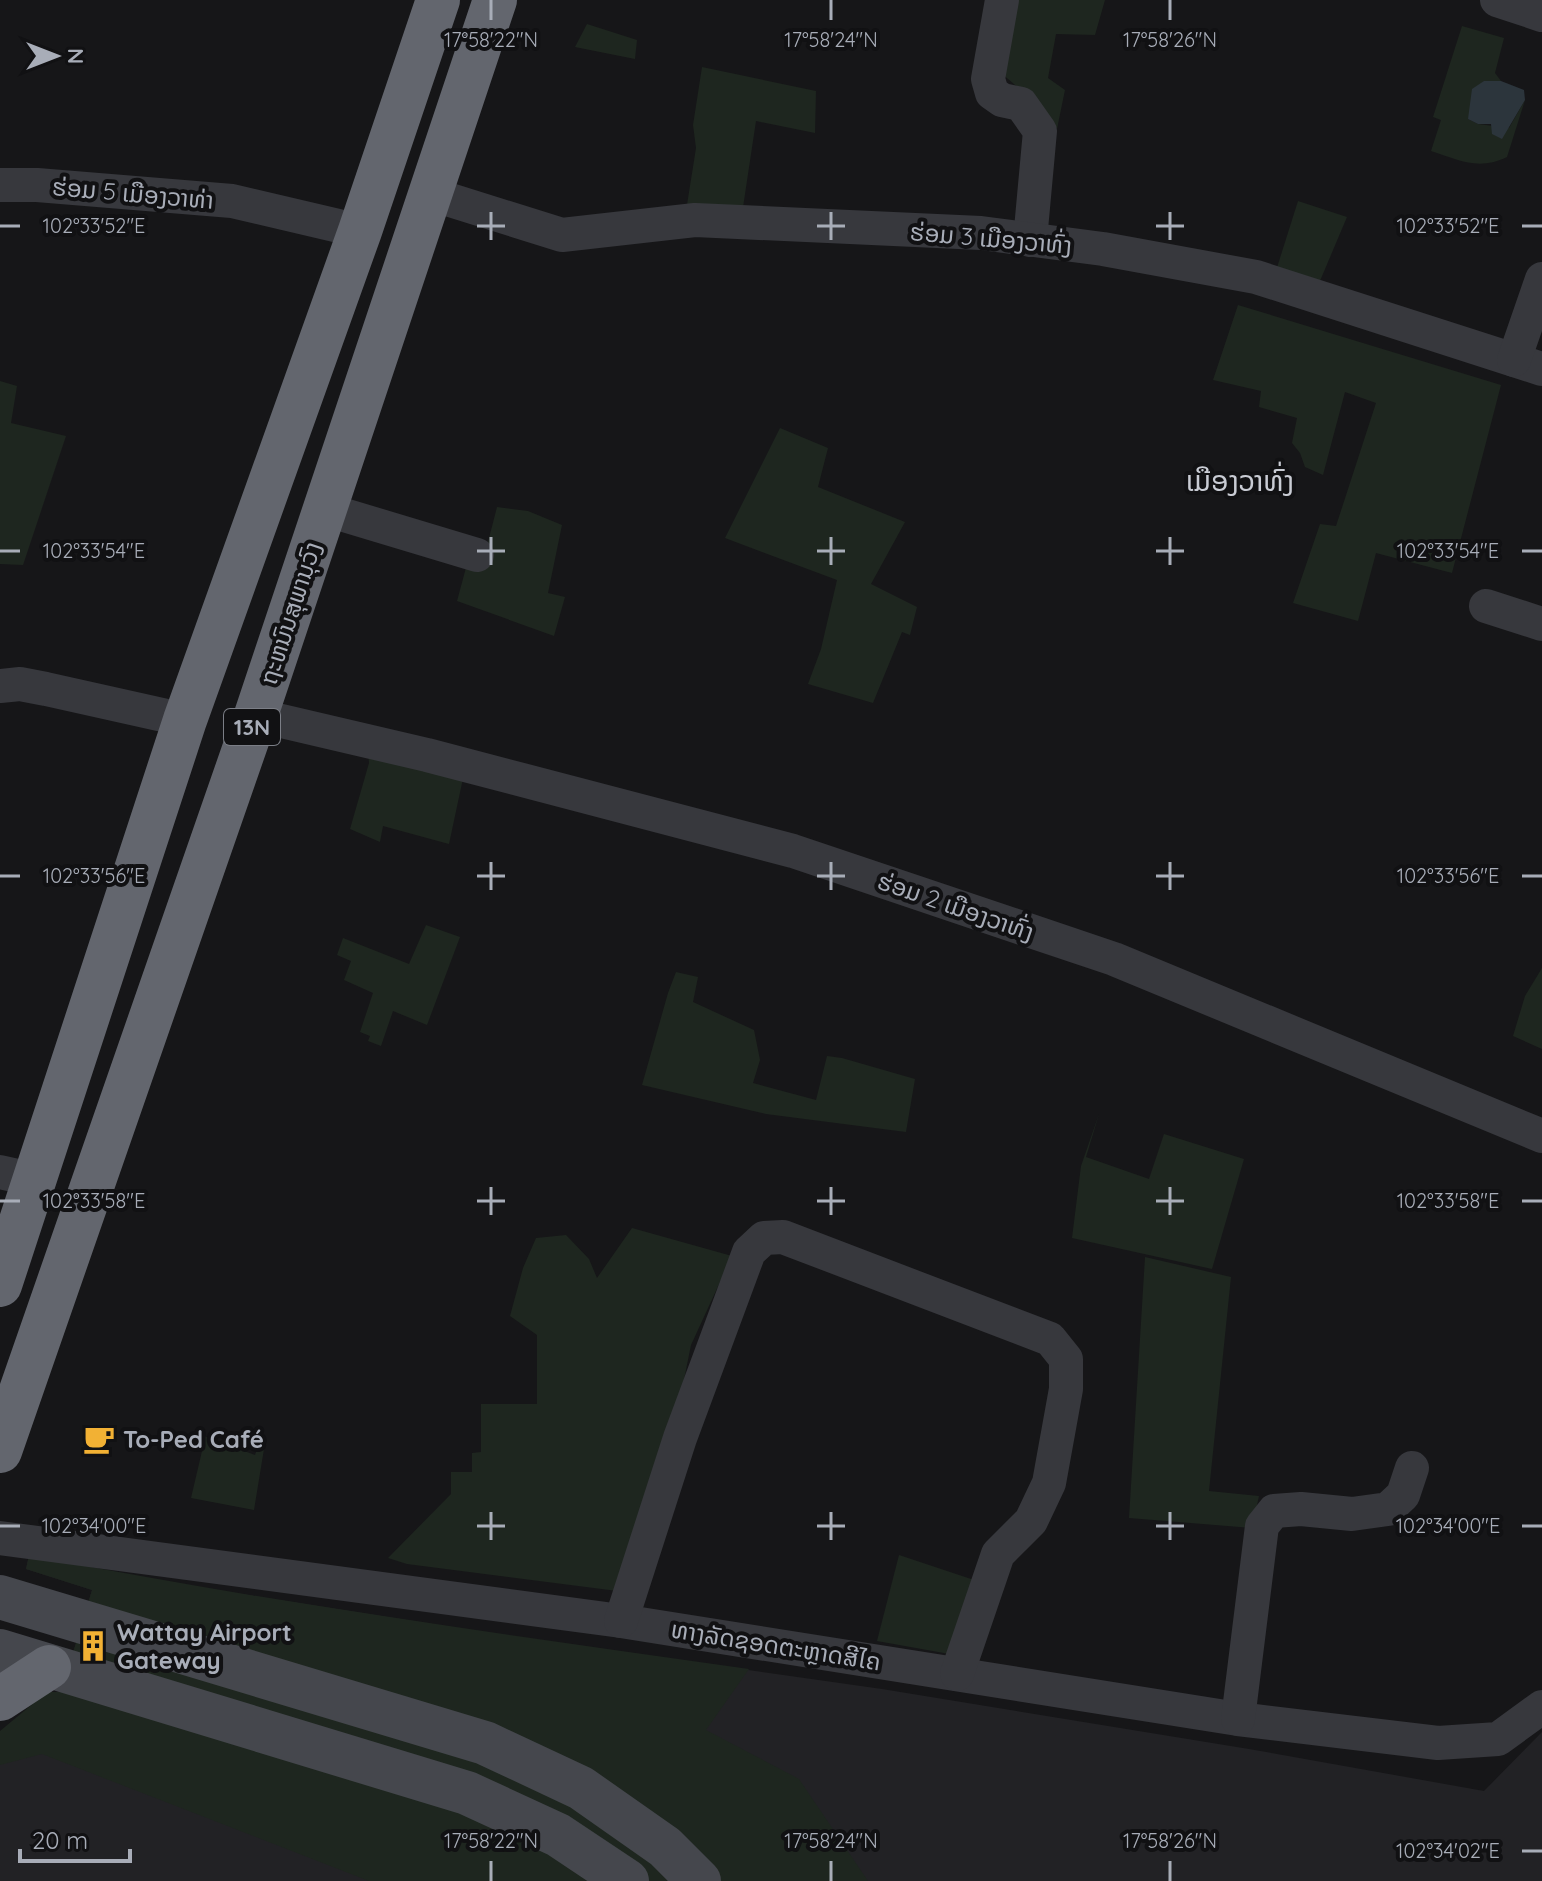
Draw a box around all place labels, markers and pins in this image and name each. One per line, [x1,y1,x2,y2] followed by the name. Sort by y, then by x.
[82,1422,116,1456] cafe icon: To-Ped Café
[123,1424,264,1454] place label: To-Ped Café
[117,1617,292,1675] place label: Wattay Airport Gateway
[76,1629,110,1663] building icon: Wattay Airport Gateway

